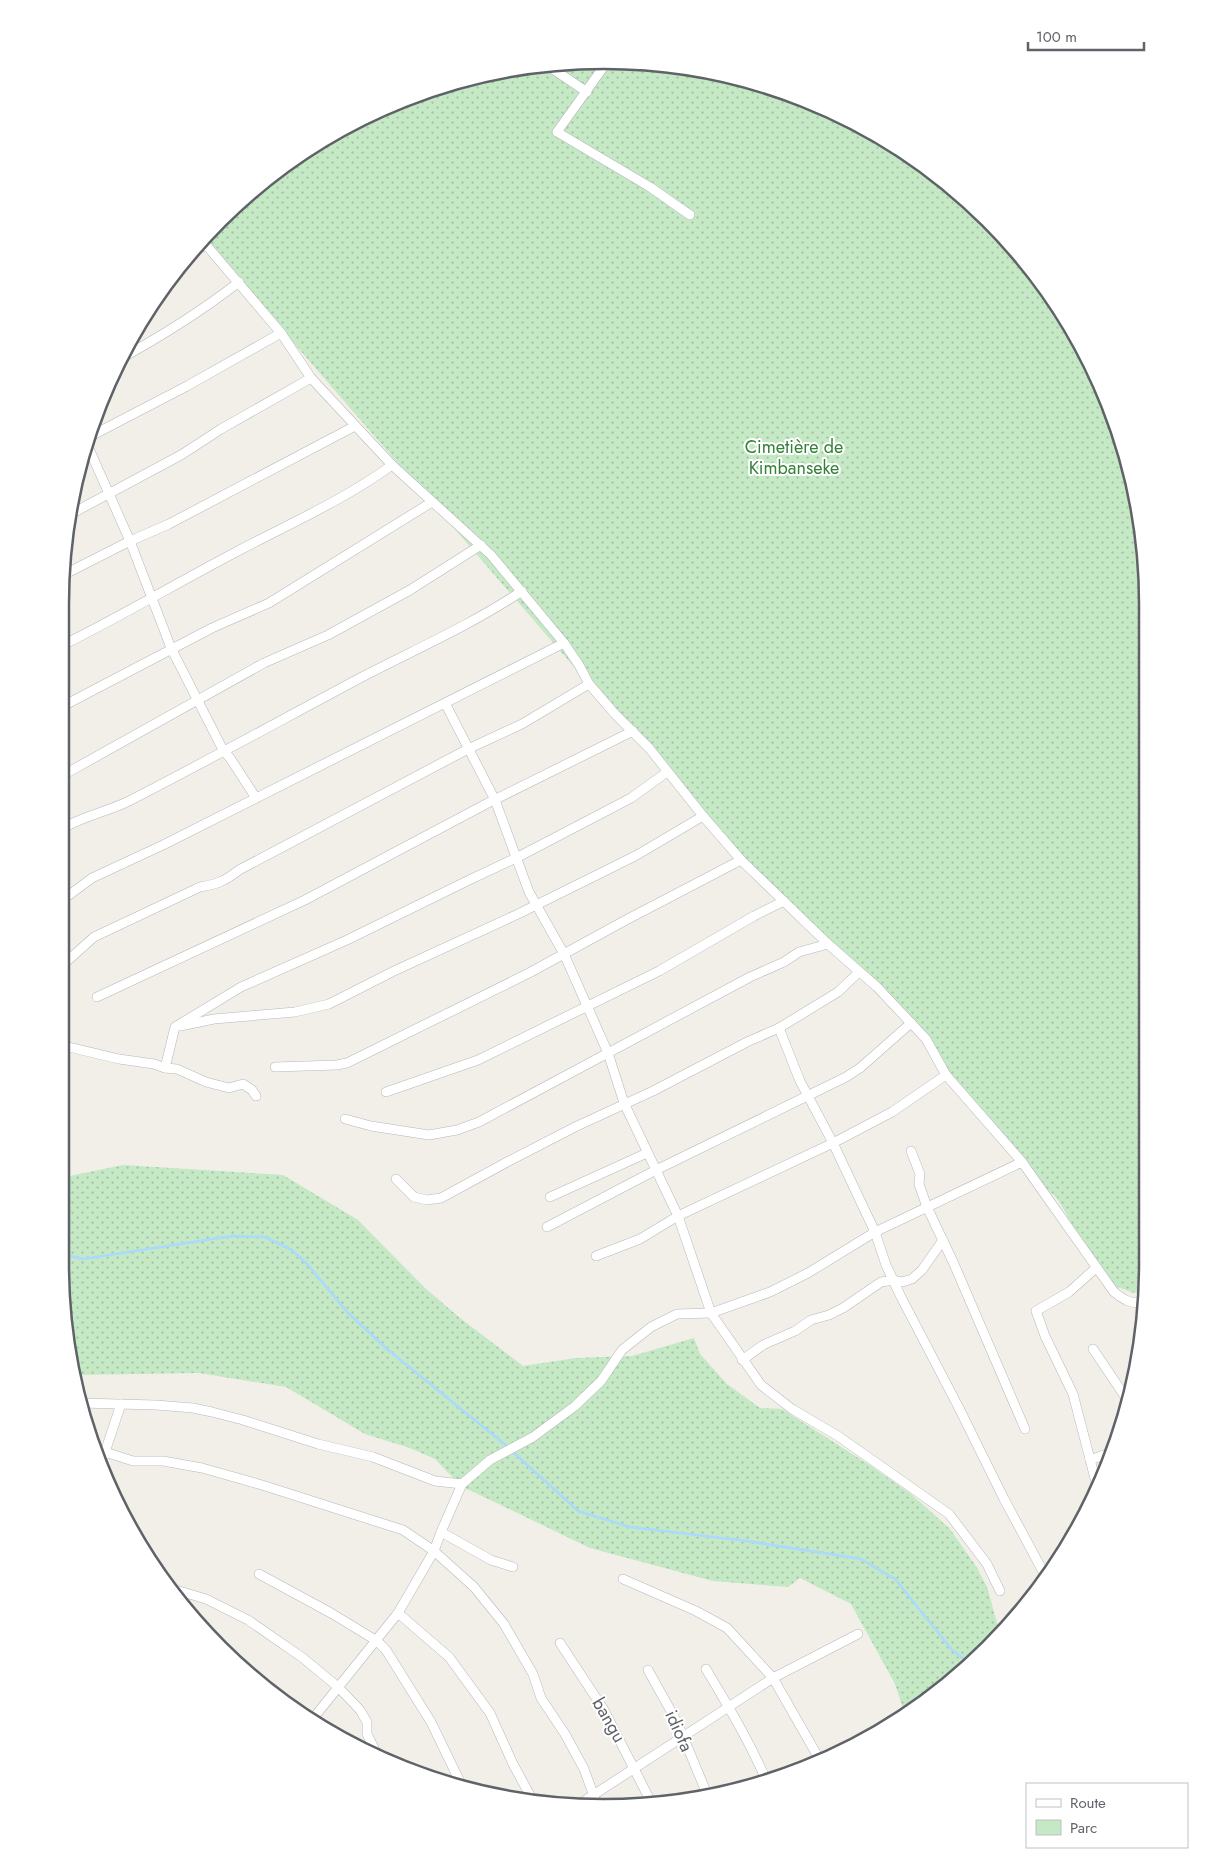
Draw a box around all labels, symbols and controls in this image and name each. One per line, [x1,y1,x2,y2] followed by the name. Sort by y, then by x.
[1028,20,1144,52] scale bar
[1036,26,1077,48] text: 100 m
[745,434,843,481] park label: Cimetière de Kimbanseke
[586,1693,632,1747] street label: bangu
[658,1706,700,1756] street label: idiofa
[1026,1783,1188,1848] legend
[1070,1792,1106,1814] text: Route
[1070,1817,1097,1839] text: Parc

